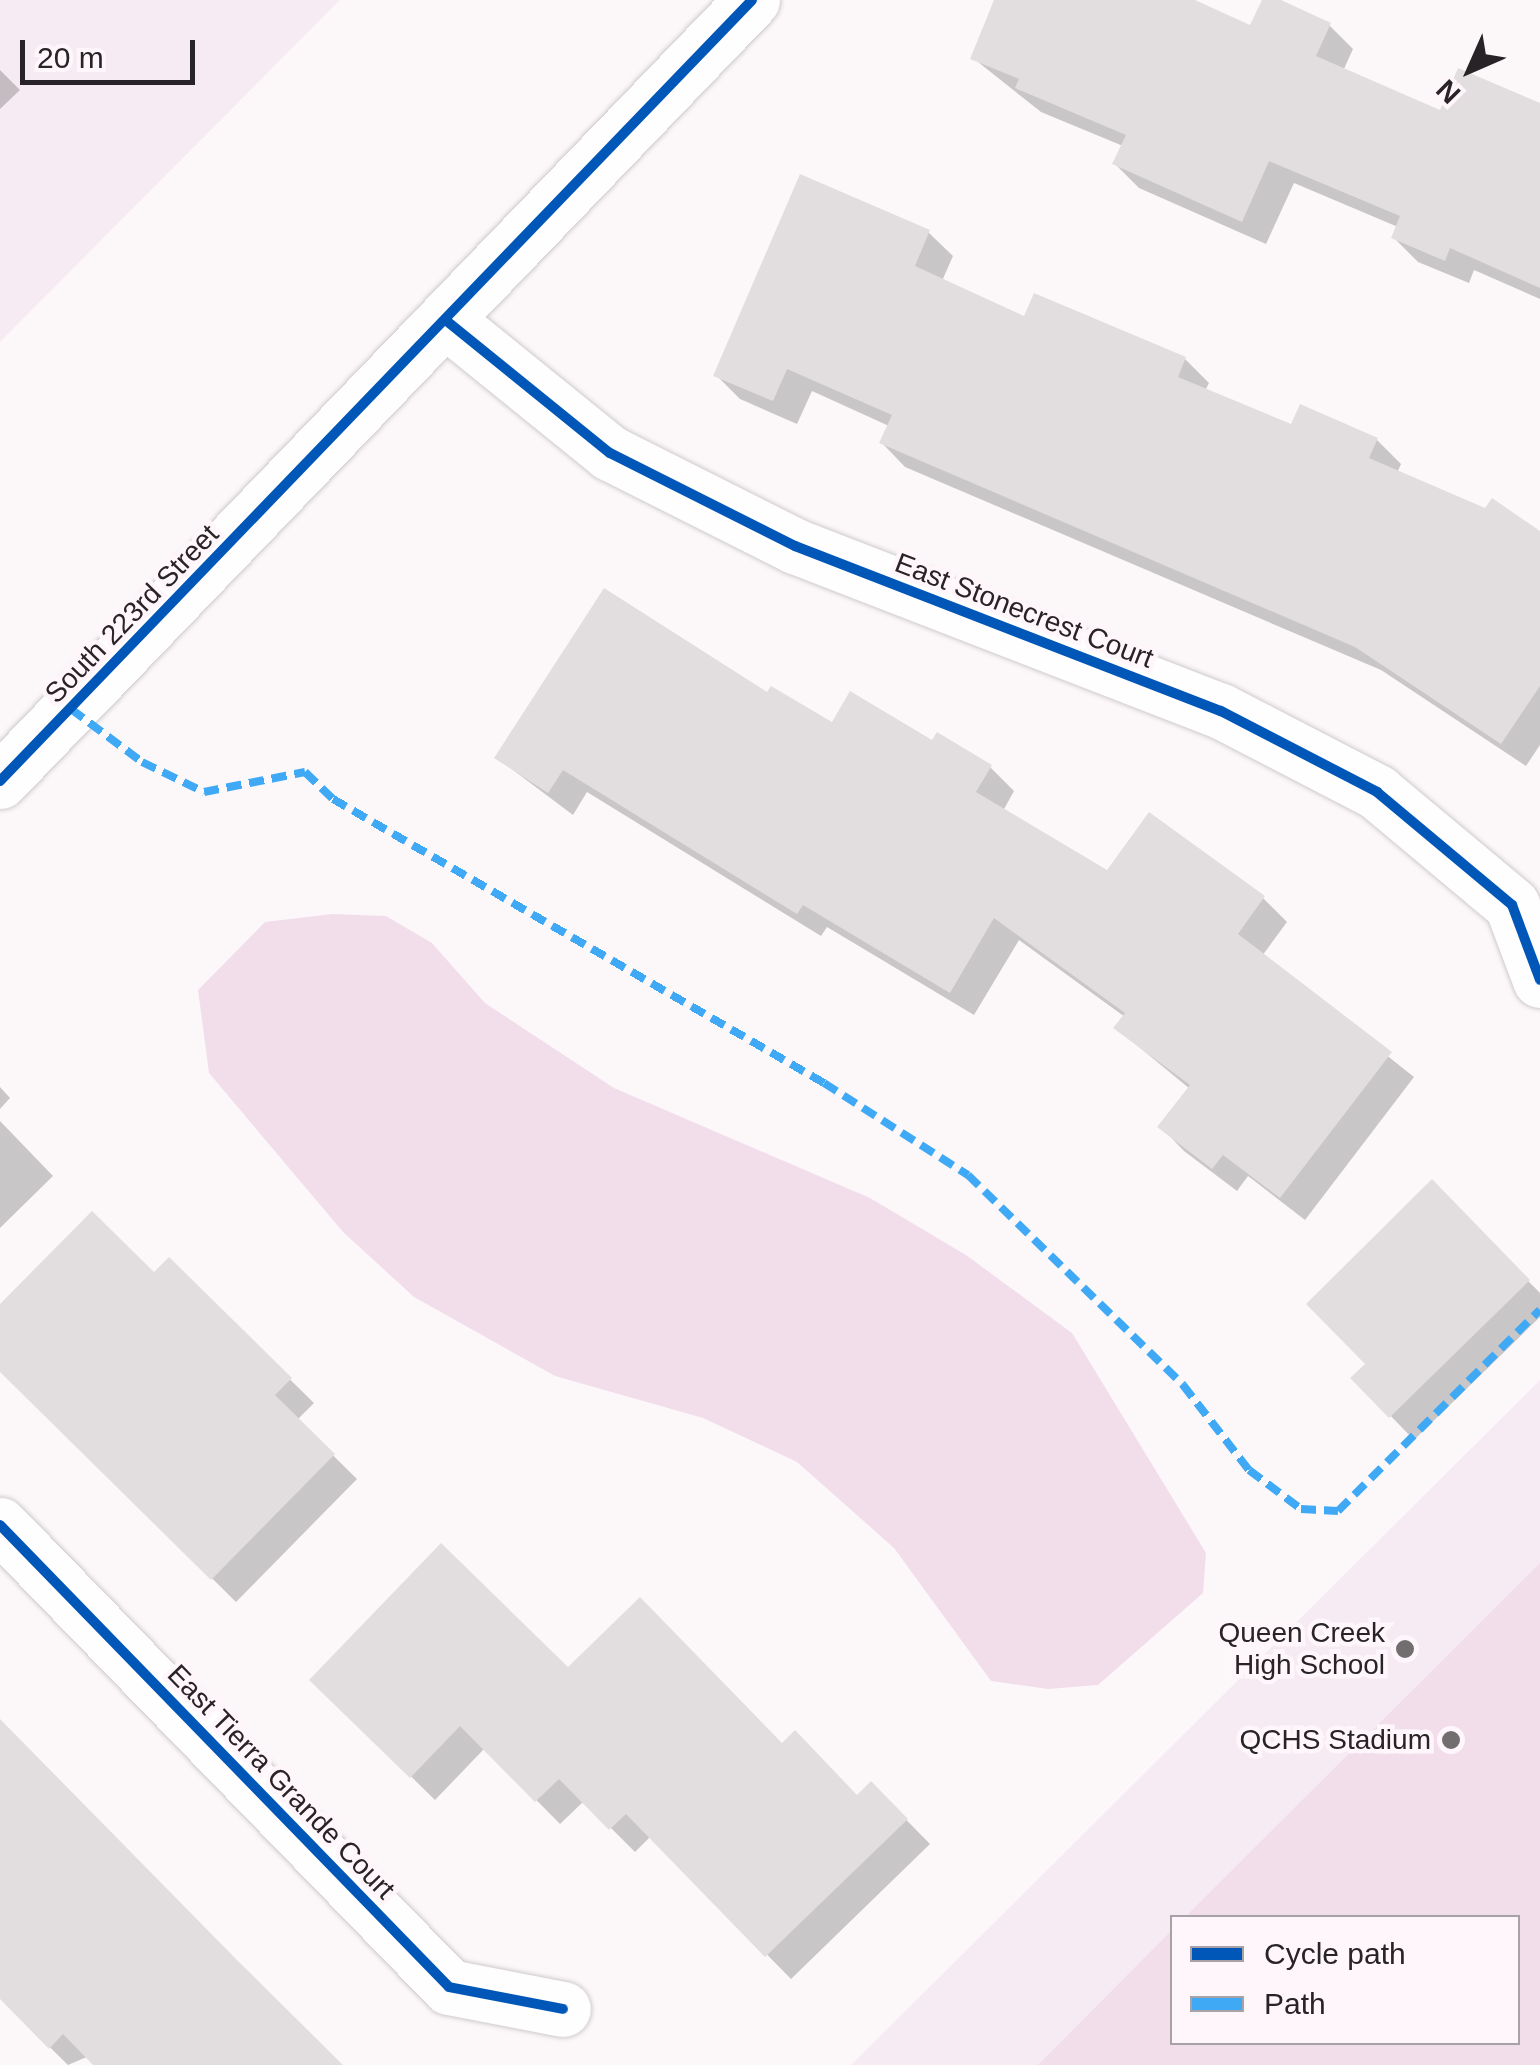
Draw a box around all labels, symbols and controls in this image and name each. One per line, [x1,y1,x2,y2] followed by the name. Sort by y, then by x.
[25,20,200,82] scale bar
[1420,20,1520,120] north arrow
[37,41,104,74] text: 20 m
[1430,73,1467,110] text: N
[38,518,226,710] street label: South 223rd Street
[890,546,1158,676] street label: East Stonecrest Court
[1218,1616,1385,1682] place label: Queen Creek High School
[1394,1638,1416,1660] marker: Queen Creek High School
[160,1658,402,1906] street label: East Tierra Grande Court
[1240,1723,1431,1757] place label: QCHS Stadium
[1440,1729,1462,1751] marker: QCHS Stadium
[1170,1915,1520,2045] legend
[1264,1937,1406,1970] text: Cycle path
[1264,1987,1326,2020] text: Path

